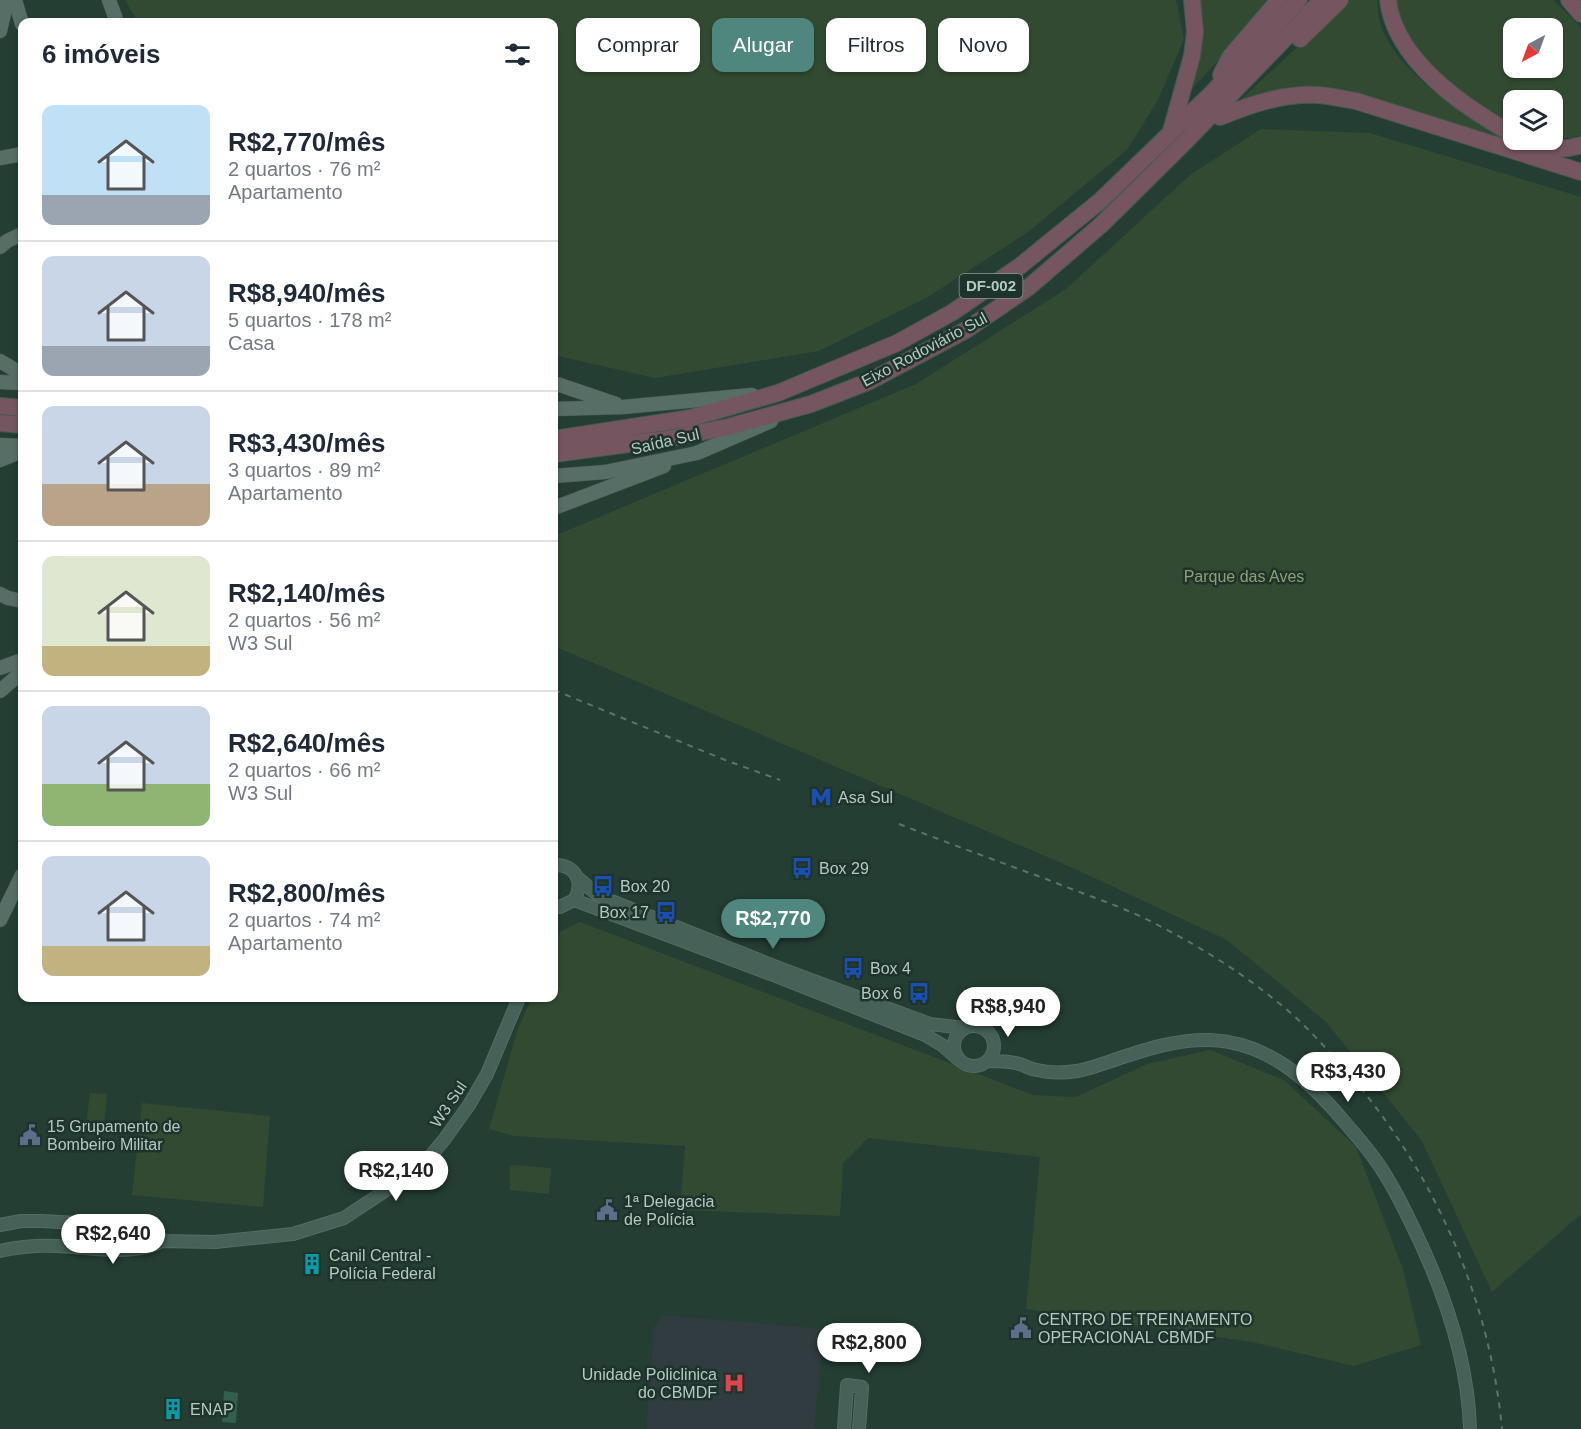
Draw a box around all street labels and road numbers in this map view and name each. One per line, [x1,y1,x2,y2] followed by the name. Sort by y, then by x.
[960,274,1022,298] road number: DF-002
[859,309,990,390] street label: Eixo Rodoviário Sul
[629,425,701,458] street label: Saída Sul
[427,1078,470,1130] street label: W3 Sul

